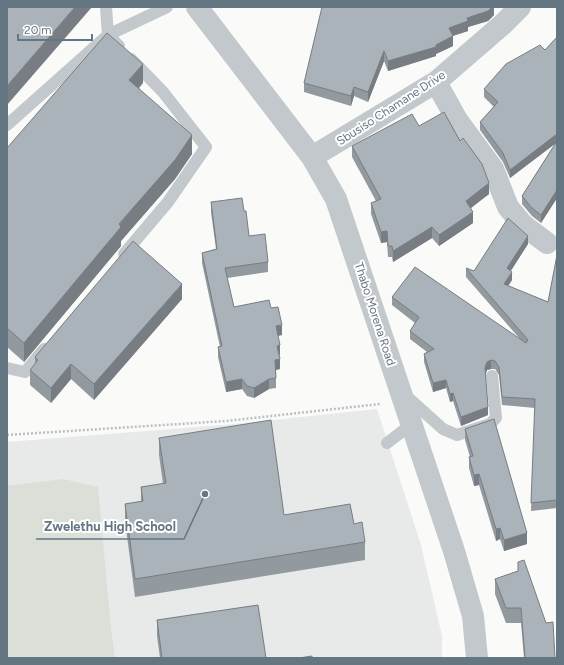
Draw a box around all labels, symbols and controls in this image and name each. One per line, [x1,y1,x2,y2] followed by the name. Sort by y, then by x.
[18,16,92,42] scale bar
[24,23,52,37] text: 20 m
[334,67,448,148] street label: Sbusiso Chamane Drive
[352,261,398,367] street label: Thabo Morena Road
[36,514,184,539] callout: Zwelethu High School
[44,519,176,534] text: Zwelethu High School

